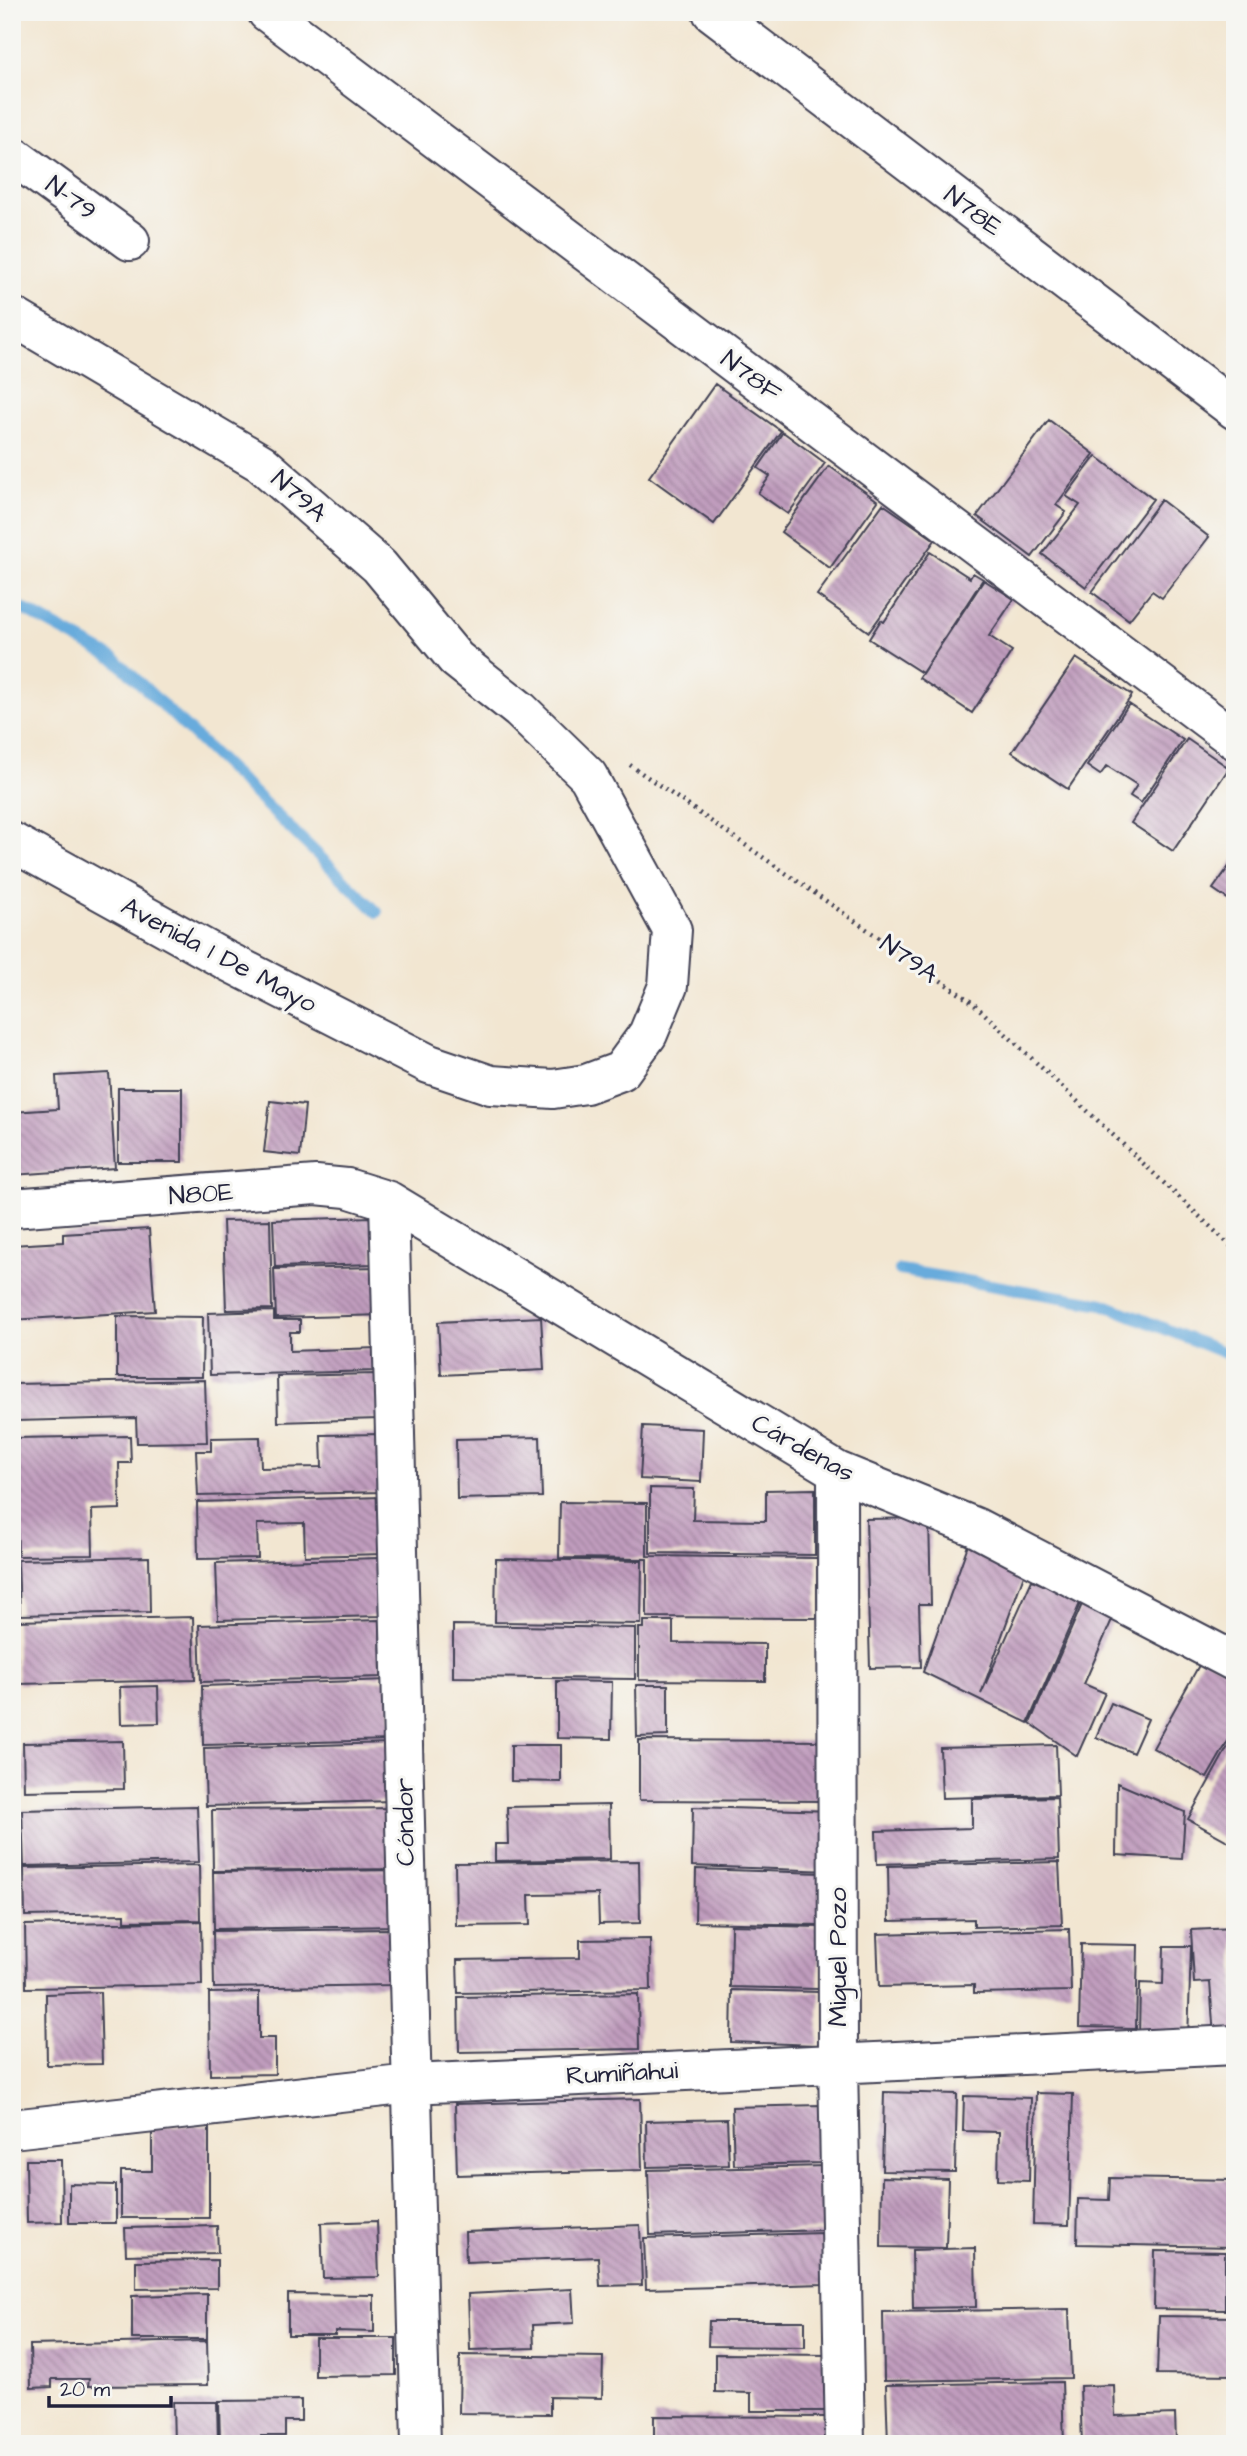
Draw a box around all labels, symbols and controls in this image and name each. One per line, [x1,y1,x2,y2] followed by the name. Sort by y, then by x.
[38,167,104,229] street label: N-79
[936,177,1010,245] street label: N78E
[713,341,789,411] street label: N78F
[263,461,335,531] street label: N79A
[114,888,323,1024] street label: Avenida 1 De Mayo
[873,926,946,992] street label: N79A
[167,1174,235,1214] street label: N80E
[745,1405,861,1491] street label: Cárdenas
[386,1778,424,1866] street label: Cóndor
[820,1887,858,2027] street label: Miguel Pozo
[565,2052,679,2094] street label: Rumiñahui
[49,2365,172,2409] scale bar
[60,2375,111,2404] text: 20 m

